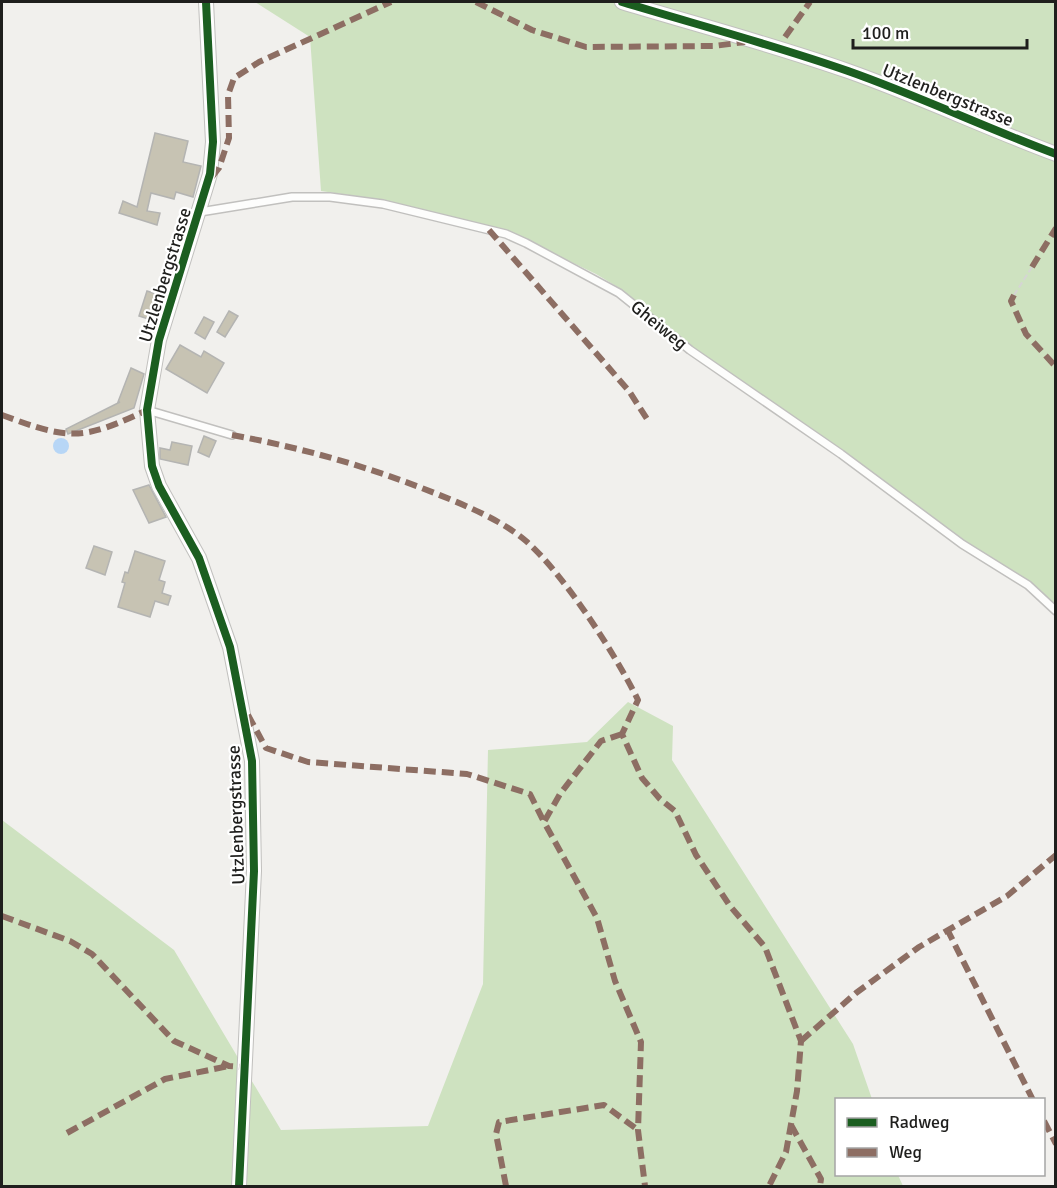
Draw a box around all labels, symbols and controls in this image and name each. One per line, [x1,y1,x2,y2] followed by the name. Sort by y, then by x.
[853,12,1027,50] scale bar
[862,22,909,44] text: 100 m
[879,59,1017,131] street label: Utzlenbergstrasse
[134,205,196,345] street label: Utzlenbergstrasse
[626,296,692,354] street label: Gheiweg
[223,745,249,885] street label: Utzlenbergstrasse
[835,1098,1045,1176] legend
[889,1111,950,1133] text: Radweg
[889,1141,922,1163] text: Weg

